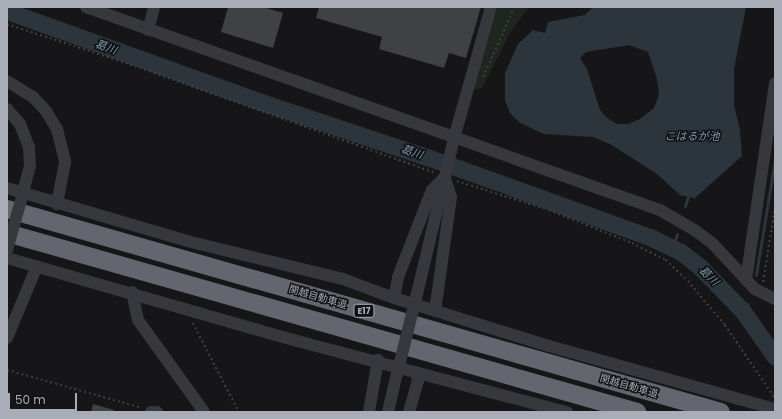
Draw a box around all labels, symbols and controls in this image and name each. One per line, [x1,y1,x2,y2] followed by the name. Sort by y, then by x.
[93,37,119,57] water label: 葛川
[665,129,719,143] water label: こはるが池
[399,142,425,162] water label: 葛川
[697,264,721,288] water label: 葛川
[288,283,348,311] street label: 関越自動車道
[353,304,375,318] road number: E17
[599,372,659,400] street label: 関越自動車道
[10,385,79,411] scale bar
[15,391,46,408] text: 50 m

